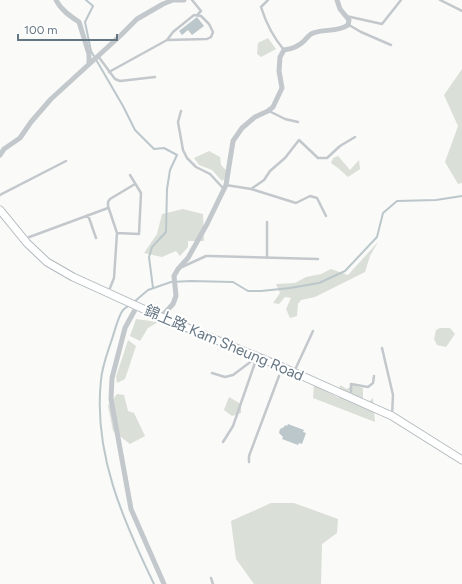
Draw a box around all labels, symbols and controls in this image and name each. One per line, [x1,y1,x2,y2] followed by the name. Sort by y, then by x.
[18,16,117,42] scale bar
[24,23,58,37] text: 100 m
[142,301,306,385] street label: 錦上路 Kam Sheung Road

